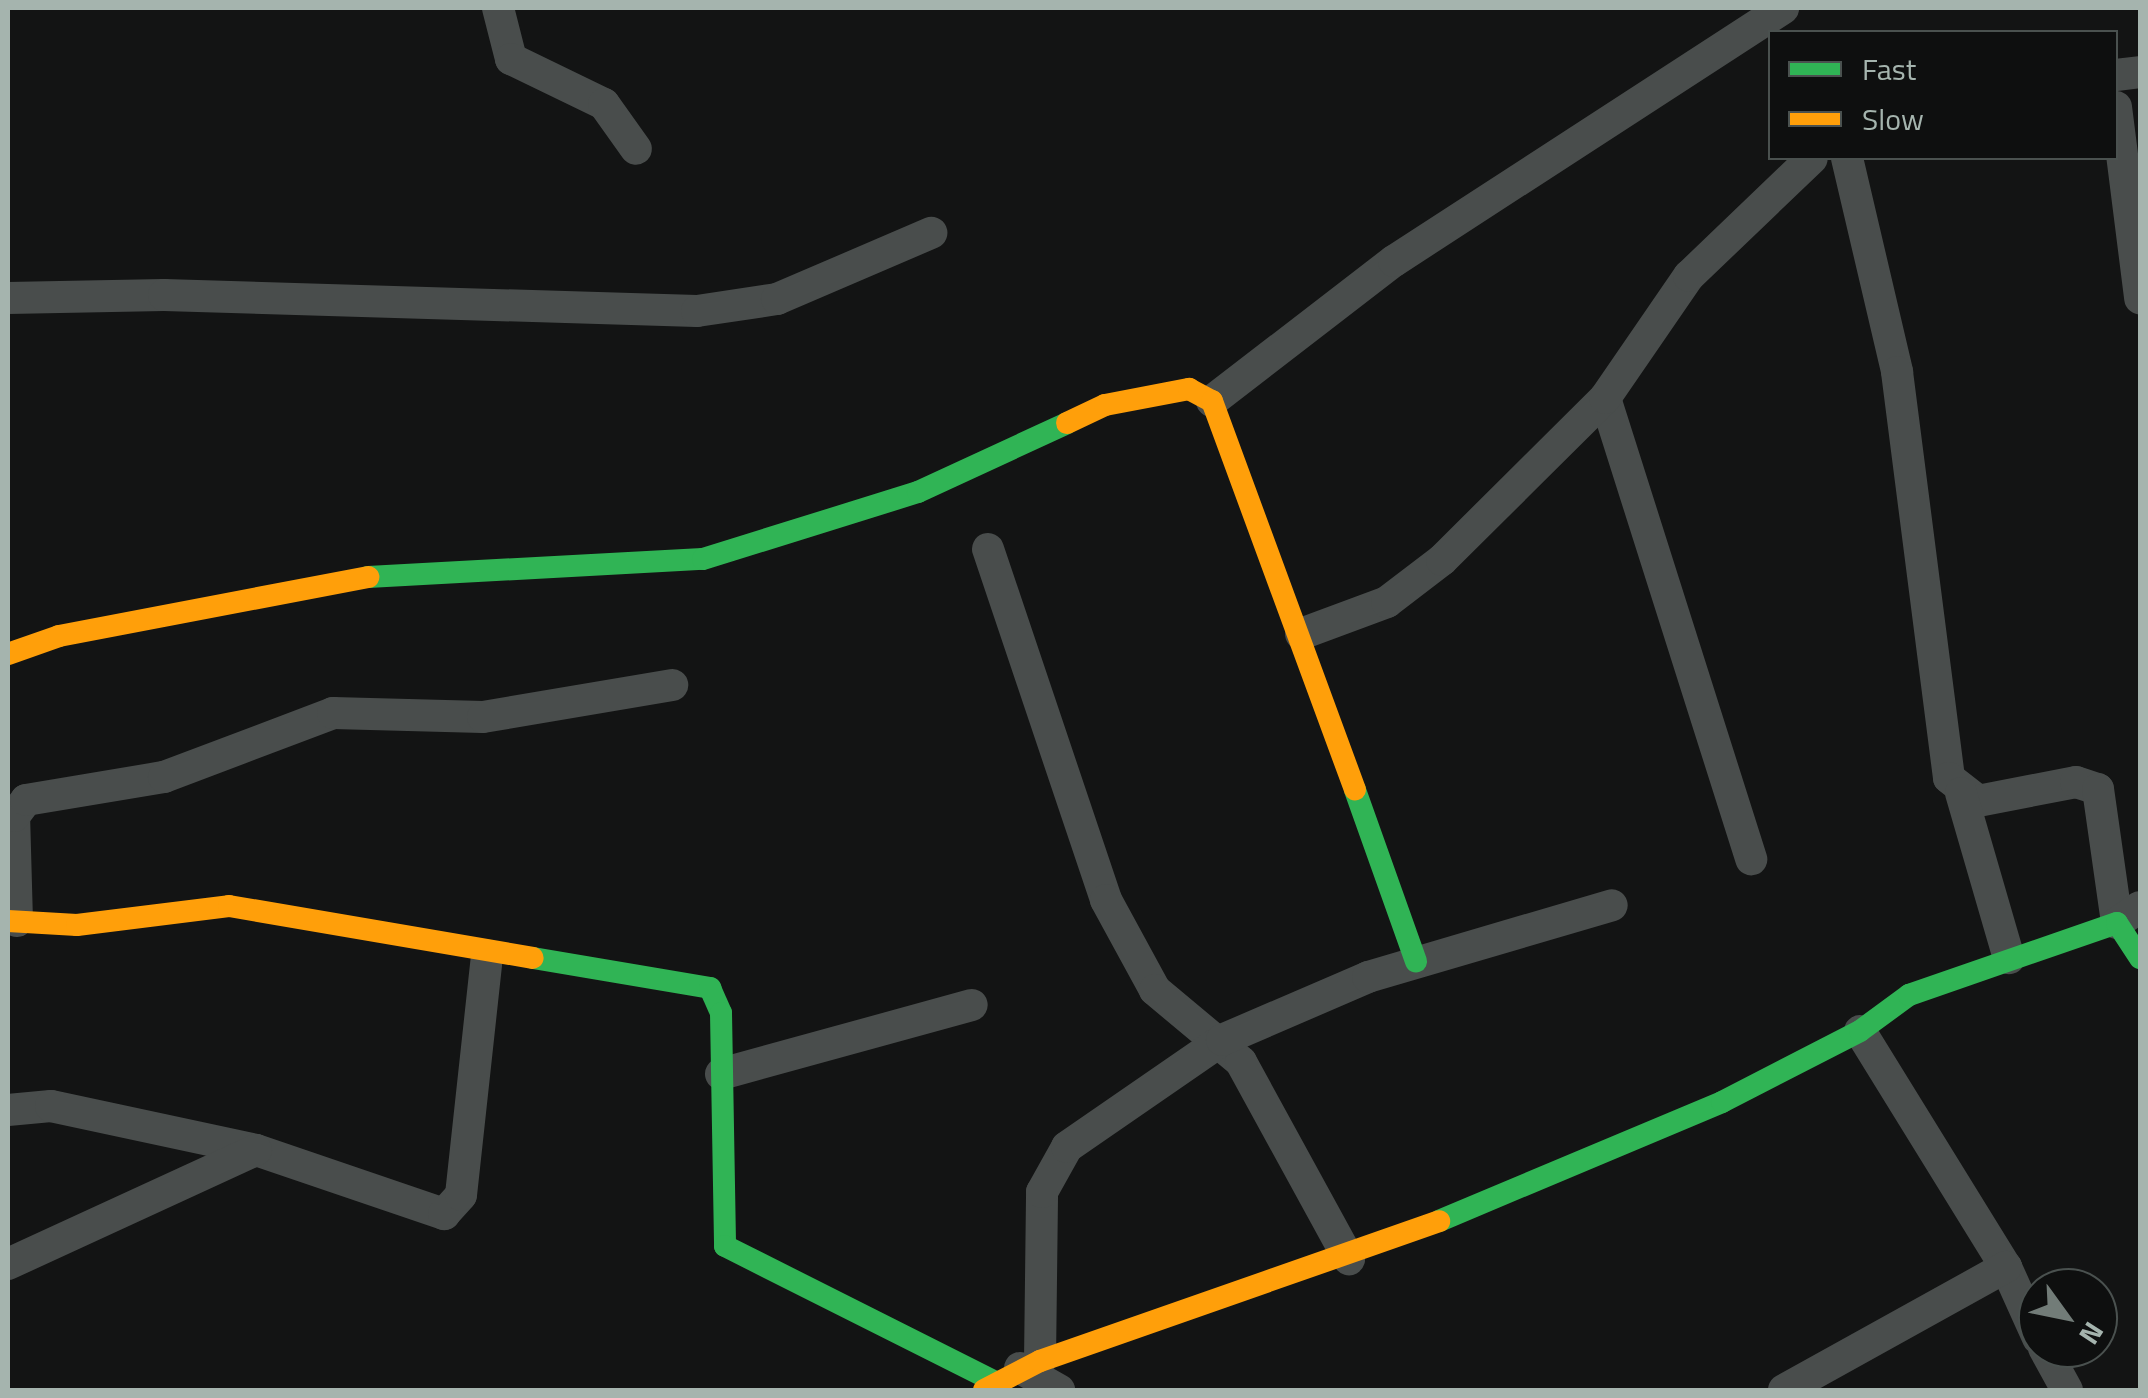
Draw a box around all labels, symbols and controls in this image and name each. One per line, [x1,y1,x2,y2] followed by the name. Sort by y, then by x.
[1768,30,2118,160] legend
[1862,46,1916,92] text: Fast
[1862,96,1924,142] text: Slow
[2018,1268,2118,1368] north arrow
[2069,1314,2115,1353] text: N

